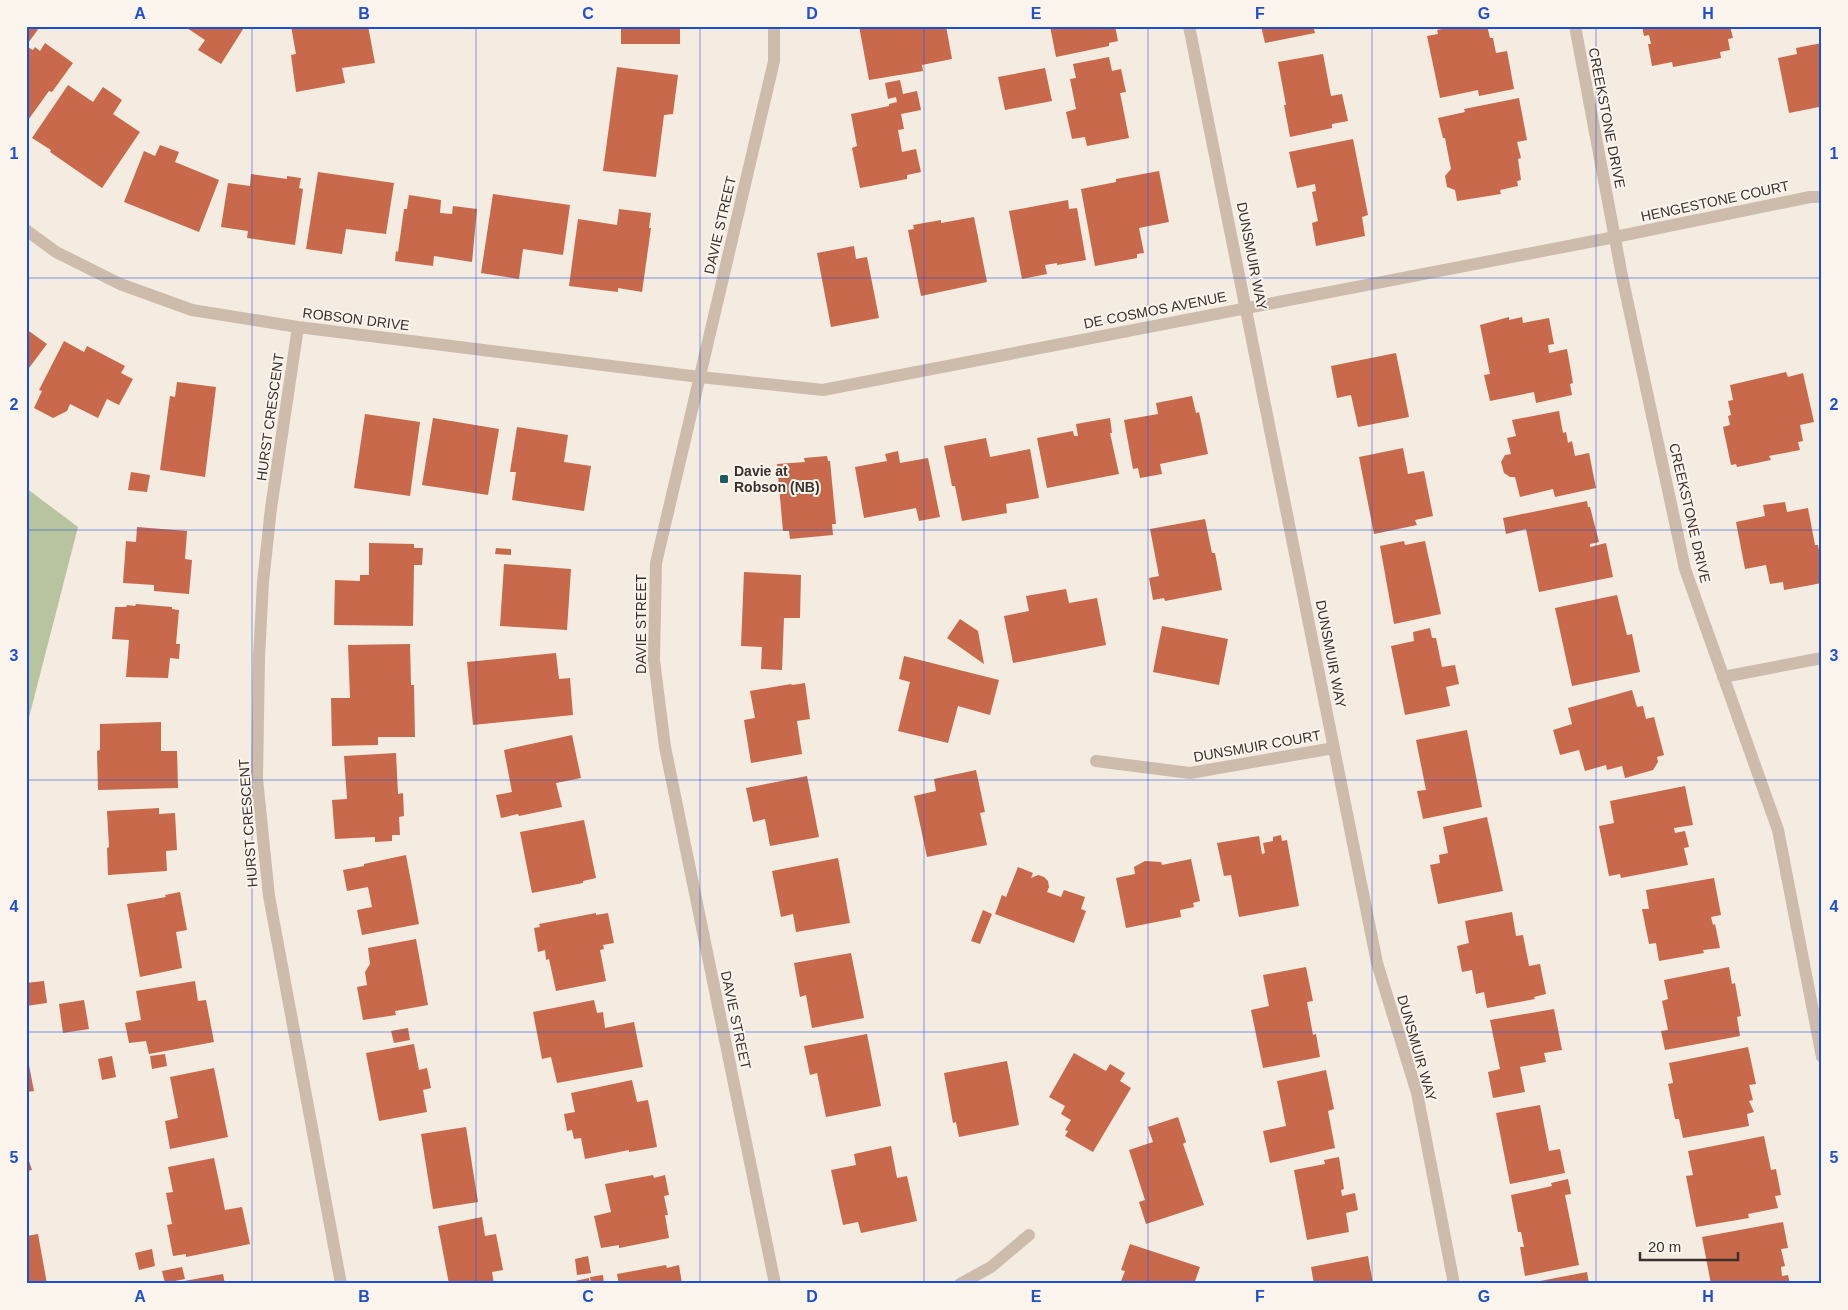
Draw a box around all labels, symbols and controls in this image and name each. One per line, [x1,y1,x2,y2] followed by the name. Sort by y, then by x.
[134,5,146,22] text: A
[358,5,370,22] text: B
[582,5,594,22] text: C
[806,5,818,22] text: D
[1031,5,1042,22] text: E
[1255,5,1265,22] text: F
[1478,5,1490,22] text: G
[1702,5,1714,22] text: H
[1586,46,1628,190] street label: CREEKSTONE DRIVE
[10,145,19,162] text: 1
[1830,145,1839,162] text: 1
[701,174,739,276] street label: DAVIE STREET
[1639,177,1791,225] street label: HENGESTONE COURT
[1234,201,1270,312] street label: DUNSMUIR WAY
[1082,288,1228,332] street label: DE COSMOS AVENUE
[302,305,410,333] street label: ROBSON DRIVE
[253,352,287,482] street label: HURST CRESCENT
[10,396,19,413] text: 2
[1830,396,1839,413] text: 2
[1666,442,1714,584] street label: CREEKSTONE DRIVE
[734,463,820,495] place label: Davie at Robson (NB)
[718,473,730,485] marker: Davie at Robson (NB)
[633,574,649,674] street label: DAVIE STREET
[1313,599,1349,710] street label: DUNSMUIR WAY
[10,647,19,664] text: 3
[1830,647,1839,664] text: 3
[1192,727,1322,765] street label: DUNSMUIR COURT
[235,758,260,888] street label: HURST CRESCENT
[10,898,19,915] text: 4
[1830,898,1839,915] text: 4
[718,969,754,1071] street label: DAVIE STREET
[1394,993,1440,1104] street label: DUNSMUIR WAY
[10,1149,19,1166] text: 5
[1830,1149,1839,1166] text: 5
[1640,1230,1738,1262] scale bar
[1648,1238,1681,1255] text: 20 m
[134,1288,146,1305] text: A
[358,1288,370,1305] text: B
[582,1288,594,1305] text: C
[806,1288,818,1305] text: D
[1031,1288,1042,1305] text: E
[1255,1288,1265,1305] text: F
[1478,1288,1490,1305] text: G
[1702,1288,1714,1305] text: H

